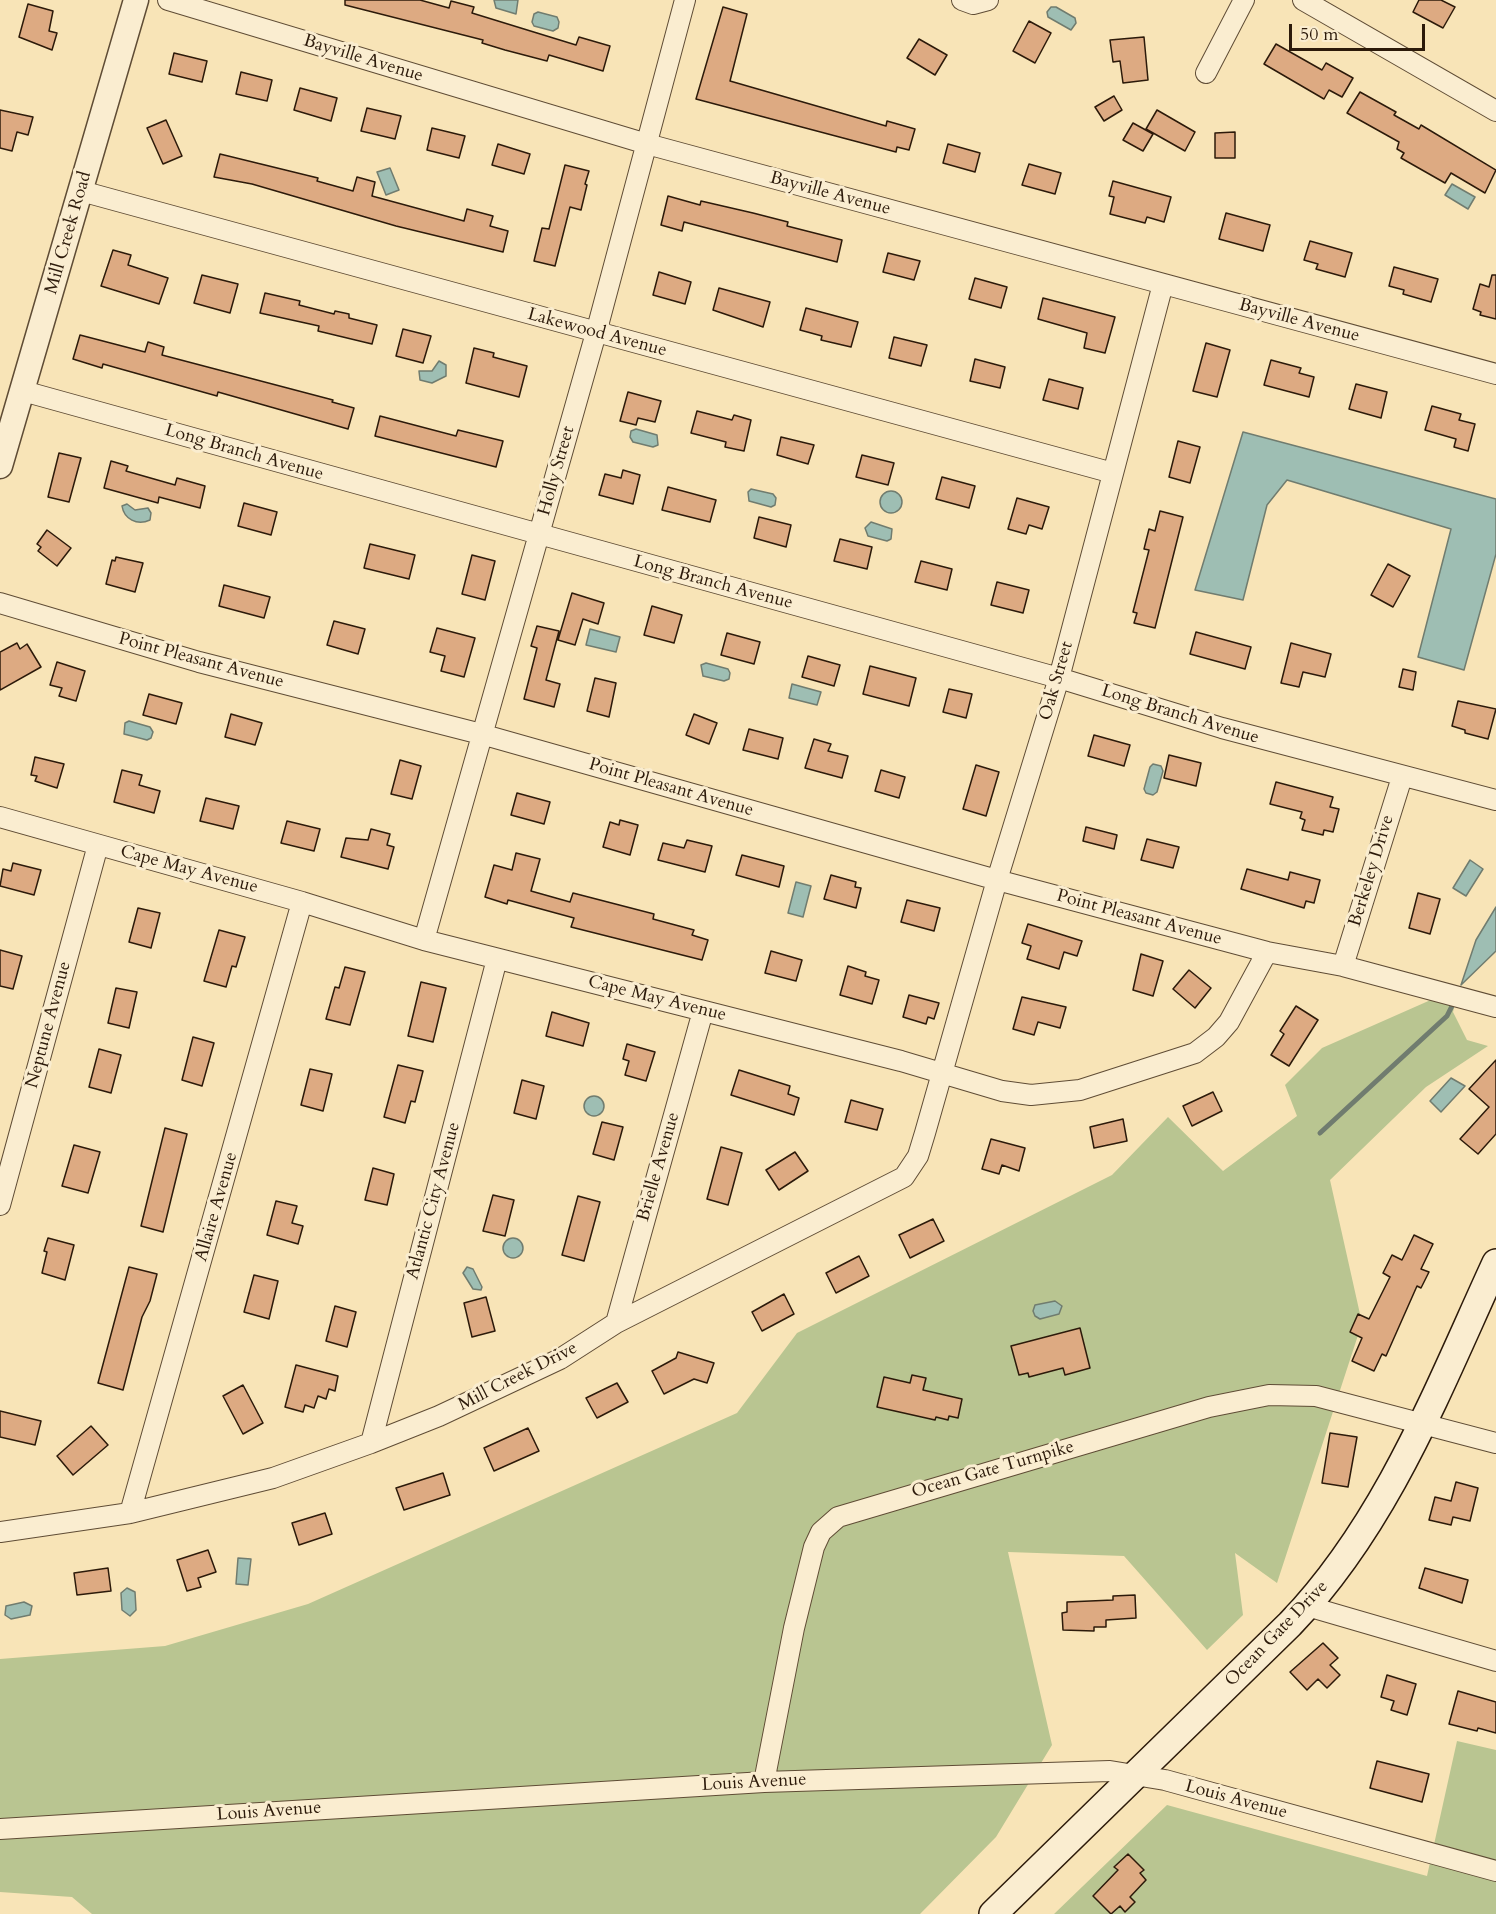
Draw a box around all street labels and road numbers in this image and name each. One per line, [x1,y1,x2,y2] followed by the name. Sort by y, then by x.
[300,31,426,87] street label: Bayville Avenue
[767,167,893,221] street label: Bayville Avenue
[41,169,97,297] street label: Mill Creek Road
[1236,294,1362,348] street label: Bayville Avenue
[525,304,669,362] street label: Lakewood Avenue
[162,420,326,486] street label: Long Branch Avenue
[534,424,580,518] street label: Holly Street
[631,551,795,615] street label: Long Branch Avenue
[116,629,286,693] street label: Point Pleasant Avenue
[1035,639,1079,723] street label: Oak Street
[1098,681,1262,749] street label: Long Branch Avenue
[586,754,756,822] street label: Point Pleasant Avenue
[1345,813,1399,929] street label: Berkeley Drive
[118,841,260,899] street label: Cape May Avenue
[1054,886,1224,950] street label: Point Pleasant Avenue
[22,959,76,1091] street label: Neptune Avenue
[586,971,728,1027] street label: Cape May Avenue
[633,1110,685,1224] street label: Brielle Avenue
[403,1120,465,1282] street label: Atlantic City Avenue
[191,1150,243,1264] street label: Allaire Avenue
[455,1338,581,1416] street label: Mill Creek Drive
[909,1436,1077,1504] street label: Ocean Gate Turnpike
[1221,1576,1333,1692] street label: Ocean Gate Drive
[701,1769,807,1797] street label: Louis Avenue
[1183,1776,1289,1824] street label: Louis Avenue
[216,1798,322,1826] street label: Louis Avenue

